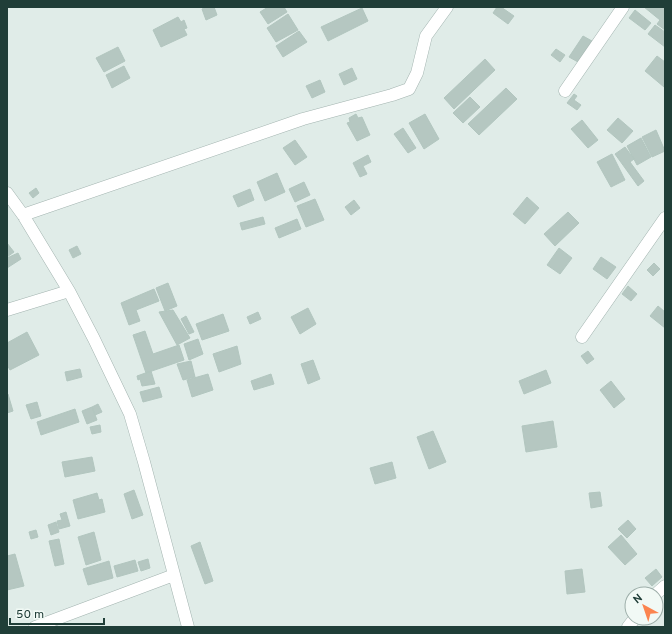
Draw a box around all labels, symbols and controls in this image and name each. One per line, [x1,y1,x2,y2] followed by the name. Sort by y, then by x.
[624,586,664,626] north arrow
[631,591,646,607] text: N
[10,600,104,626] scale bar
[16,607,44,623] text: 50 m

